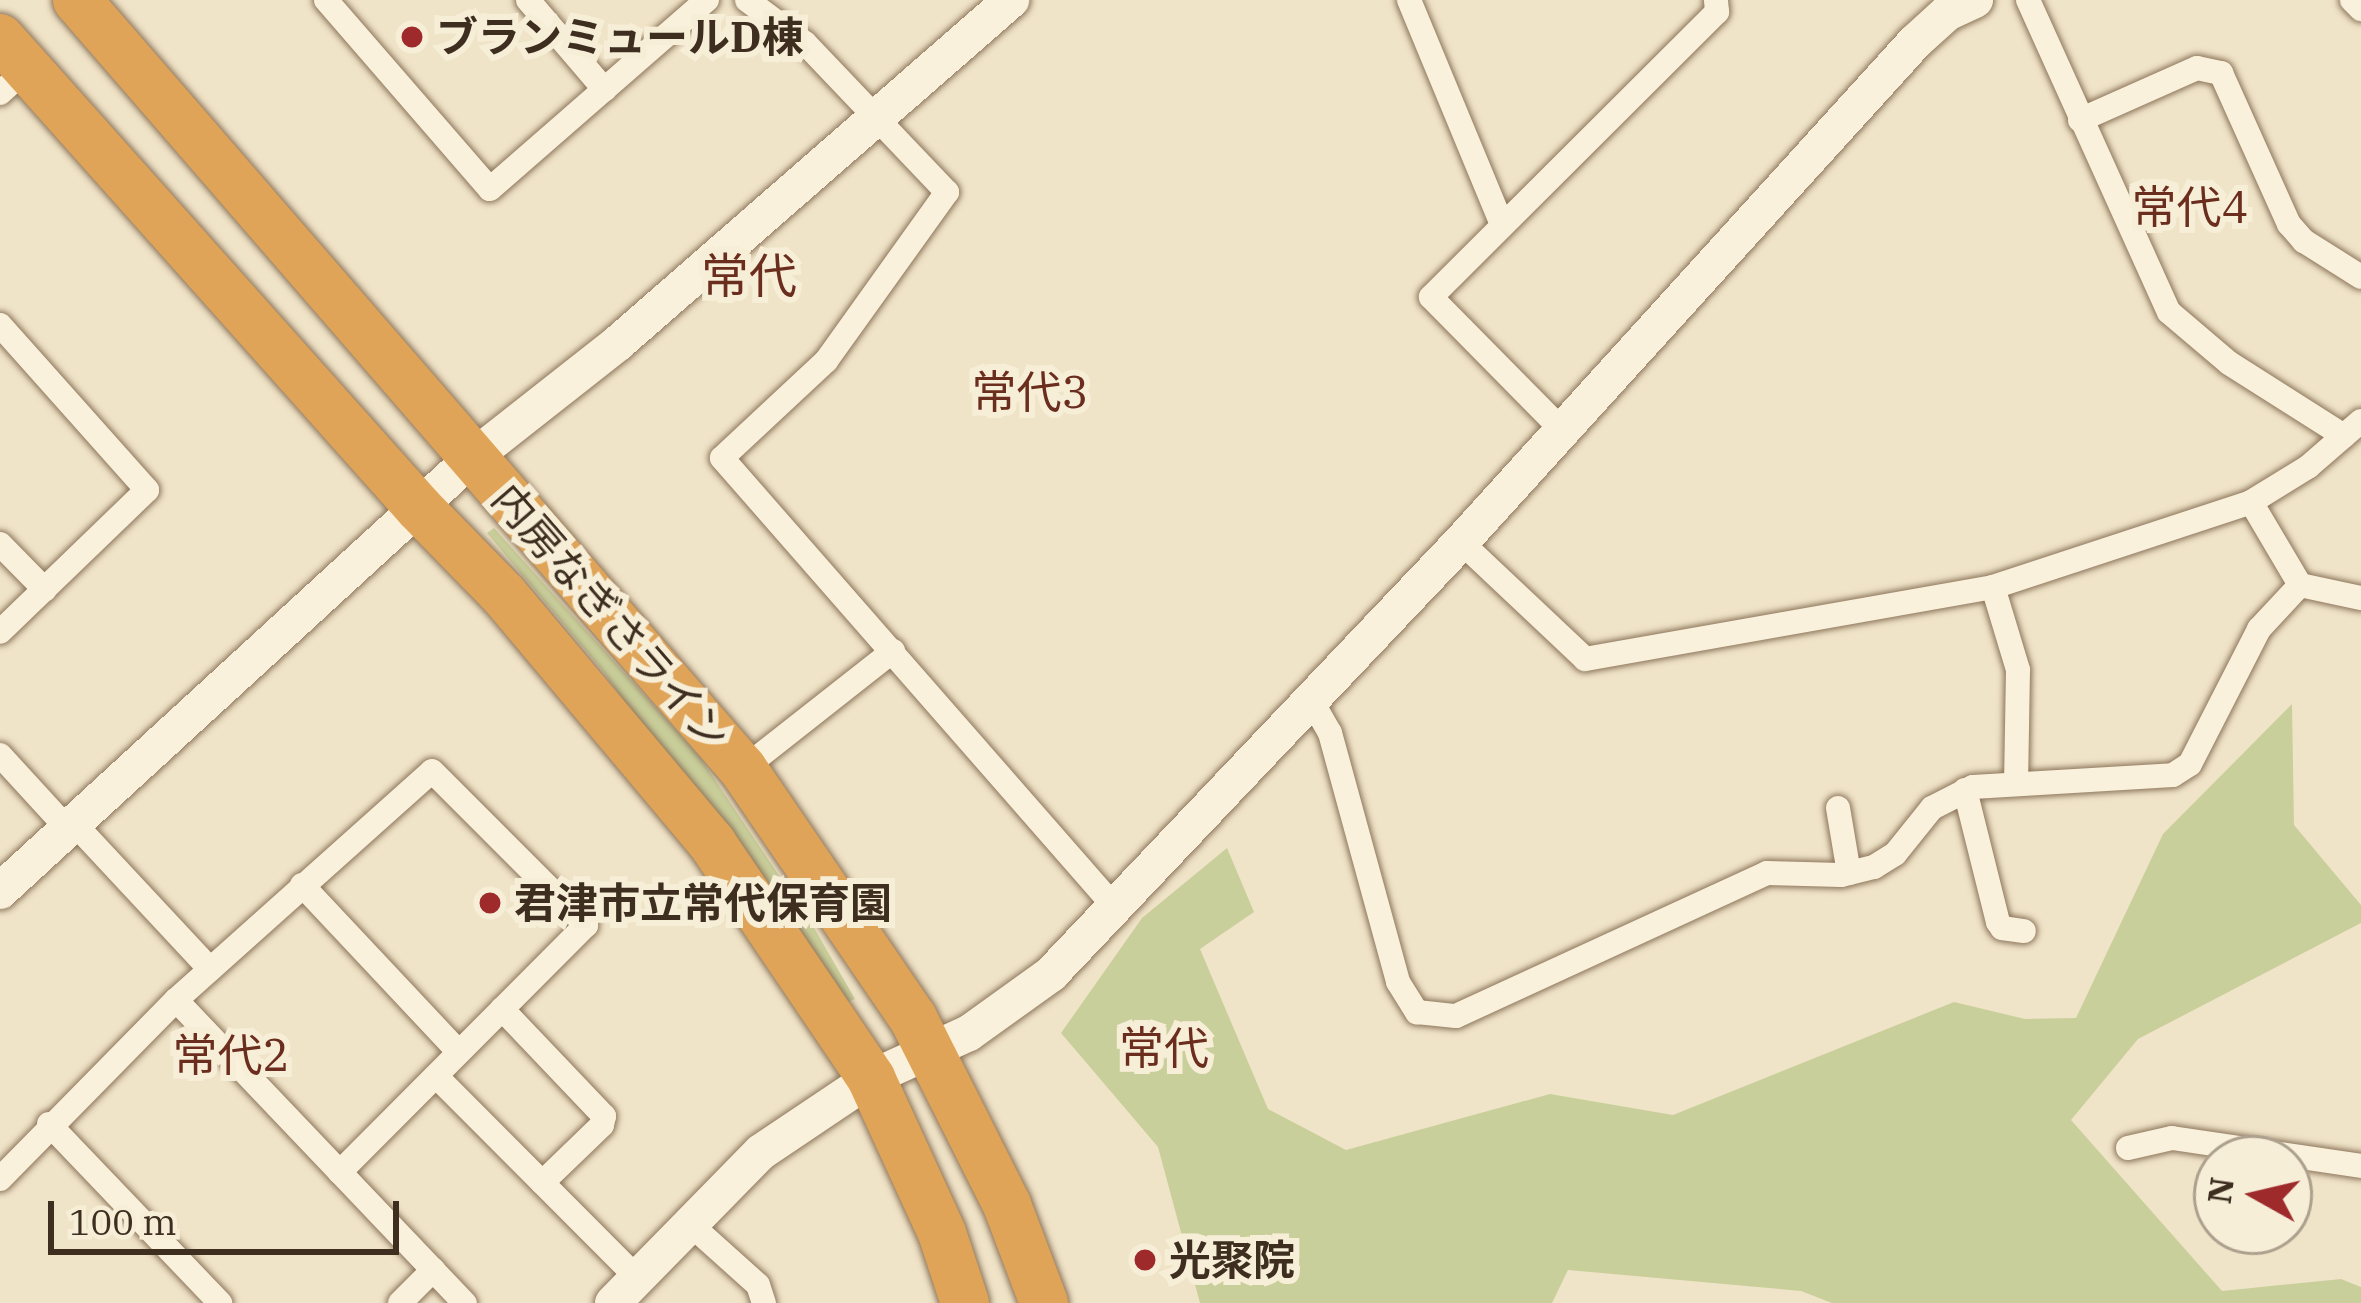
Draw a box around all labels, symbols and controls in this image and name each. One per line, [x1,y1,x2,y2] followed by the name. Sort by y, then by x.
[436,12,804,62] place label: ブランミュールD棟
[399,24,425,50] marker: ブランミュールD棟
[2132,180,2248,234] district label: 常代4
[701,247,797,305] district label: 常代
[972,365,1088,419] district label: 常代3
[482,474,740,760] street label: 内房なぎさライン
[514,878,892,928] place label: 君津市立常代保育園
[477,890,503,916] marker: 君津市立常代保育園
[1119,1021,1209,1075] district label: 常代
[173,1028,289,1082] district label: 常代2
[2193,1135,2313,1255] north arrow
[2197,1174,2243,1206] text: N
[54,1177,405,1251] scale bar
[69,1198,176,1245] text: 100 m
[1169,1235,1295,1285] place label: 光聚院
[1132,1247,1158,1273] marker: 光聚院

